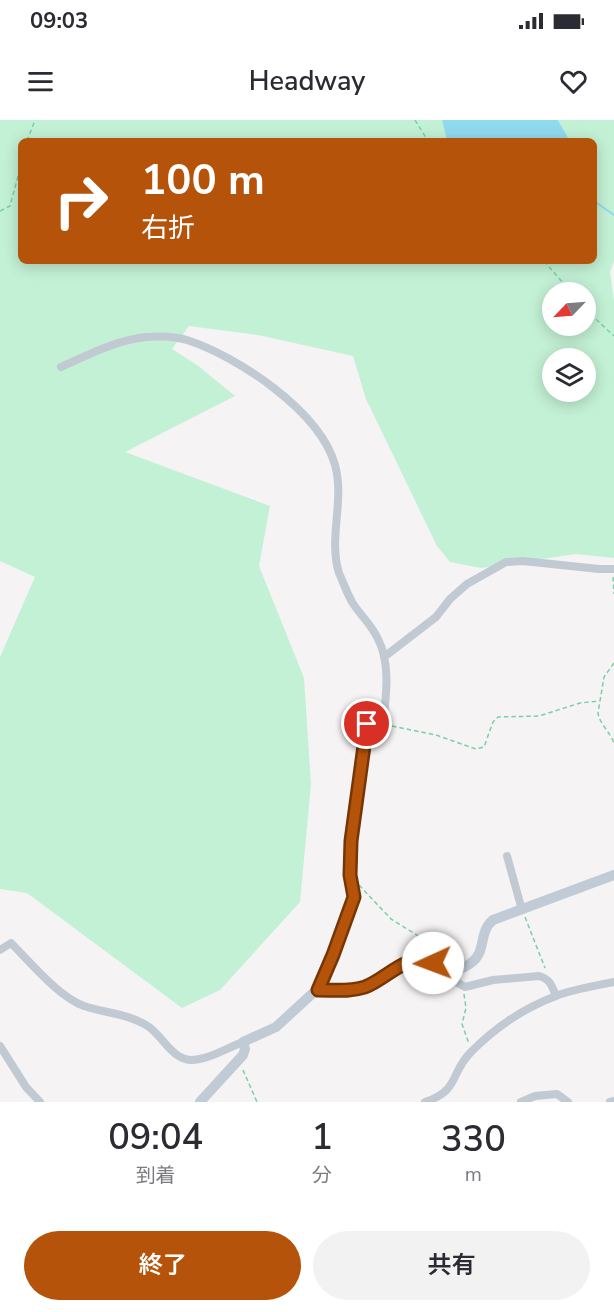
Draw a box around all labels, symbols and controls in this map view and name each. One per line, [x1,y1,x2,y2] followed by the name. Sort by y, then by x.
[30,6,88,36] text: 09:03
[249,63,365,100] text: Headway
[24,65,57,98] icon: menu
[557,65,590,98] icon: heart
[141,152,265,209] text: 100 m
[42,162,120,240] icon: right
[141,210,195,247] text: 右折
[542,282,596,336] north arrow
[542,282,596,402] map controls
[542,348,596,402] button: layers
[341,698,392,749] pin
[350,707,383,740] icon: arrive
[401,931,465,995] position arrow
[108,1113,203,1162] text: 09:04
[311,1113,333,1162] text: 1
[441,1115,506,1164] text: 330
[465,1161,482,1188] text: m
[136,1162,176,1189] text: 到着
[312,1162,332,1189] text: 分
[24,1231,301,1300] button: 終了
[313,1231,590,1300] button: 共有

